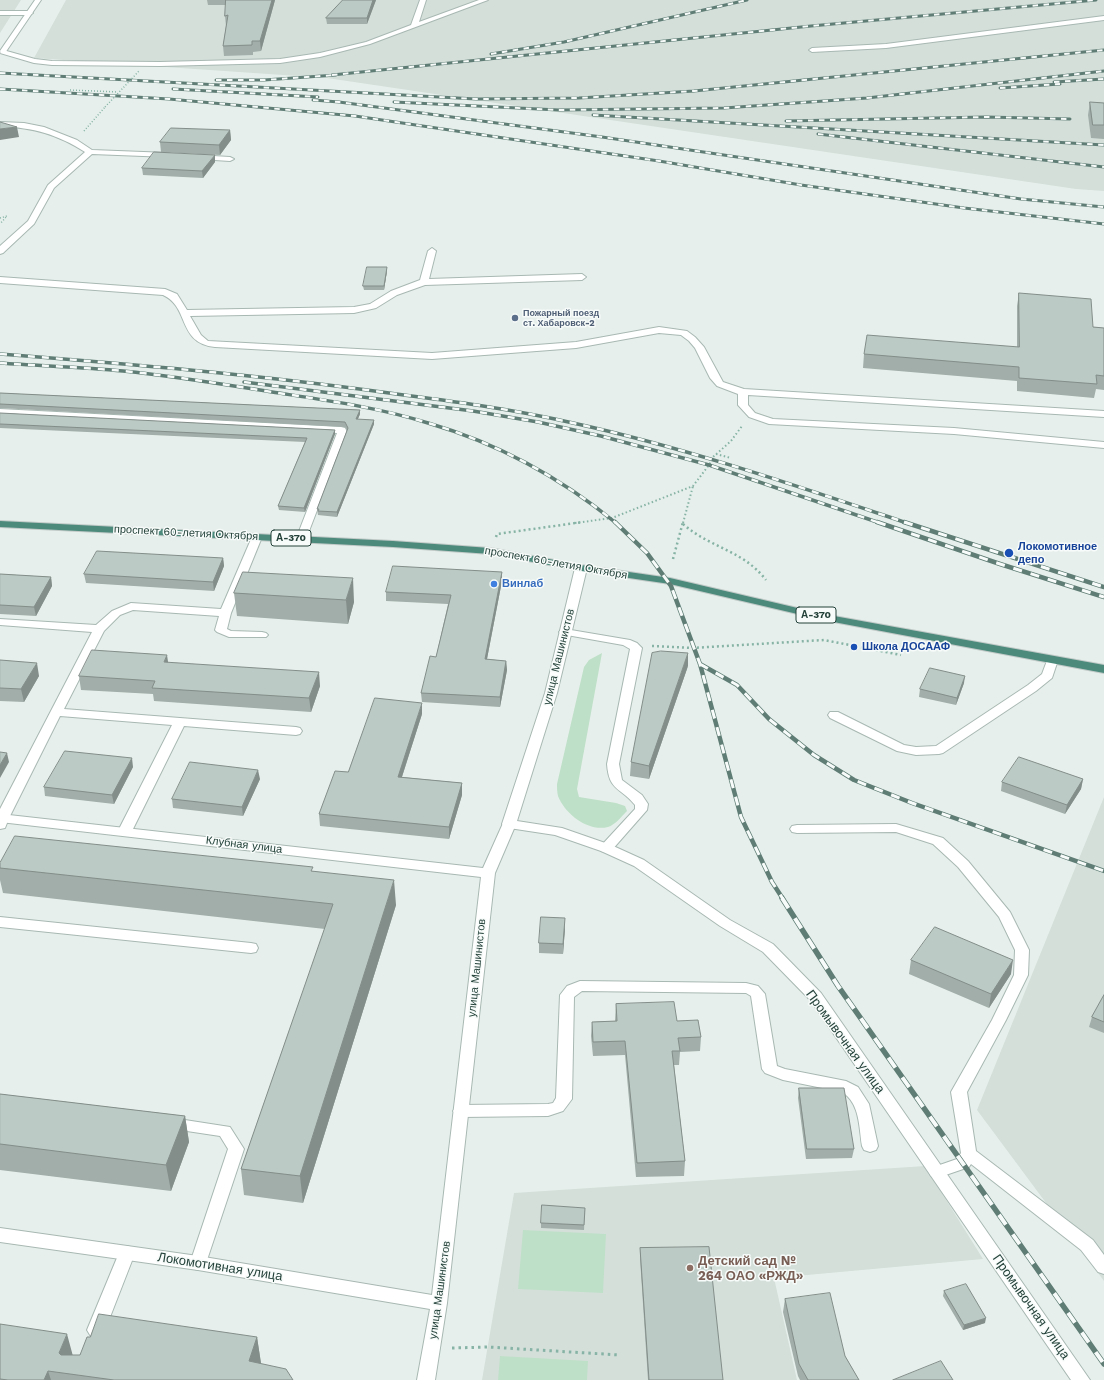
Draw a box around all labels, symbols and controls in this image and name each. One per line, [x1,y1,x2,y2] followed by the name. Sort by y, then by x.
[523,308,599,329] place label: Пожарный поезд ст. Хабаровск-2
[510,313,520,323] marker: Пожарный поезд ст. Хабаровск-2
[114,523,258,543] street label: проспект 60-летия Октября
[271,530,311,546] road number: А-370
[1018,540,1097,566] place label: Локомотивное депо
[484,544,628,582] street label: проспект 60-летия Октября
[1003,547,1015,559] marker: Локомотивное депо
[502,577,543,591] place label: Винлаб
[489,579,499,589] marker: Винлаб
[541,607,577,707] street label: улица Машинистов
[796,607,836,623] road number: А-370
[862,640,950,654] place label: Школа ДОСААФ
[849,642,859,652] marker: Школа ДОСААФ
[205,834,283,856] street label: Клубная улица
[465,918,489,1018] street label: улица Машинистов
[802,987,888,1097] street label: Промывочная улица
[427,1240,453,1340] street label: улица Машинистов
[156,1249,284,1285] street label: Локомотивная улица
[989,1252,1073,1362] street label: Промывочная улица
[698,1253,803,1284] place label: Детский сад № 264 ОАО «РЖД»
[685,1263,695,1273] marker: Детский сад № 264 ОАО «РЖД»

